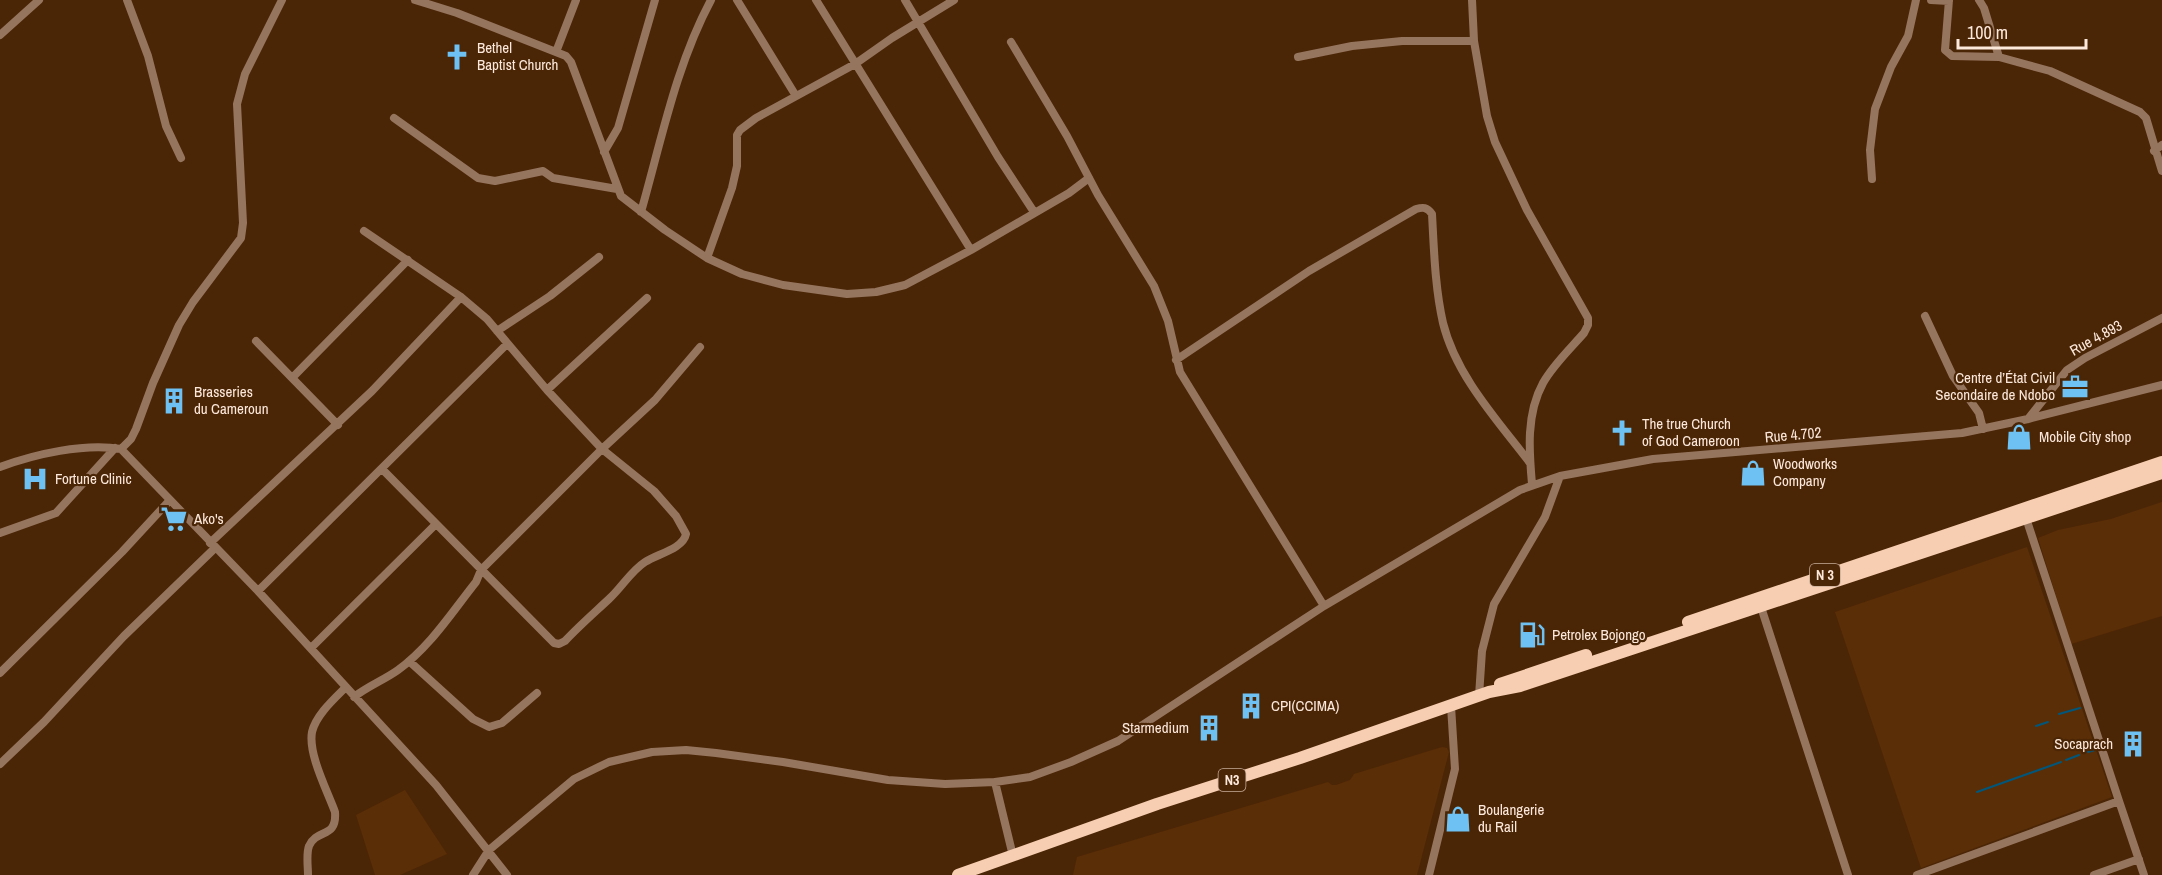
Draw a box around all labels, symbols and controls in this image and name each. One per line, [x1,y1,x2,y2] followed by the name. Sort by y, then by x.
[1958,12,2086,50] scale bar
[1967,20,2008,45] text: 100 m
[477,37,558,75] place label: Bethel Baptist Church
[442,42,472,72] church icon: Bethel Baptist Church
[2066,315,2126,361] street label: Rue 4.893
[1935,367,2055,405] place label: Centre d’État Civil Secondaire de Ndobo
[2060,372,2090,402] office icon: Centre d’État Civil Secondaire de Ndobo
[194,381,269,419] place label: Brasseries du Cameroun
[159,386,189,416] building icon: Brasseries du Cameroun
[1642,413,1740,451] place label: The true Church of God Cameroon
[1607,418,1637,448] church icon: The true Church of God Cameroon
[1764,422,1822,447] street label: Rue 4.702
[2004,422,2034,452] shop icon: Mobile City shop
[2039,426,2131,447] place label: Mobile City shop
[1773,453,1837,491] place label: Woodworks Company
[1738,458,1768,488] shop icon: Woodworks Company
[20,464,50,494] hospital icon: Fortune Clinic
[55,468,132,489] place label: Fortune Clinic
[159,504,189,534] supermarket icon: Ako's
[193,508,224,529] place label: Ako's
[1810,564,1840,586] road number: N 3
[1517,620,1547,650] fuel station icon: Petrolex Bojongo
[1552,624,1646,645] place label: Petrolex Bojongo
[1236,691,1266,721] building icon: CPI(CCIMA)
[1271,695,1339,716] place label: CPI(CCIMA)
[1194,713,1224,743] building icon: Starmedium
[1122,717,1189,738] place label: Starmedium
[2118,729,2148,759] building icon: Socaprach
[2054,733,2113,754] place label: Socaprach
[1218,769,1246,791] road number: N3
[1478,799,1544,837] place label: Boulangerie du Rail
[1443,804,1473,834] shop icon: Boulangerie du Rail

